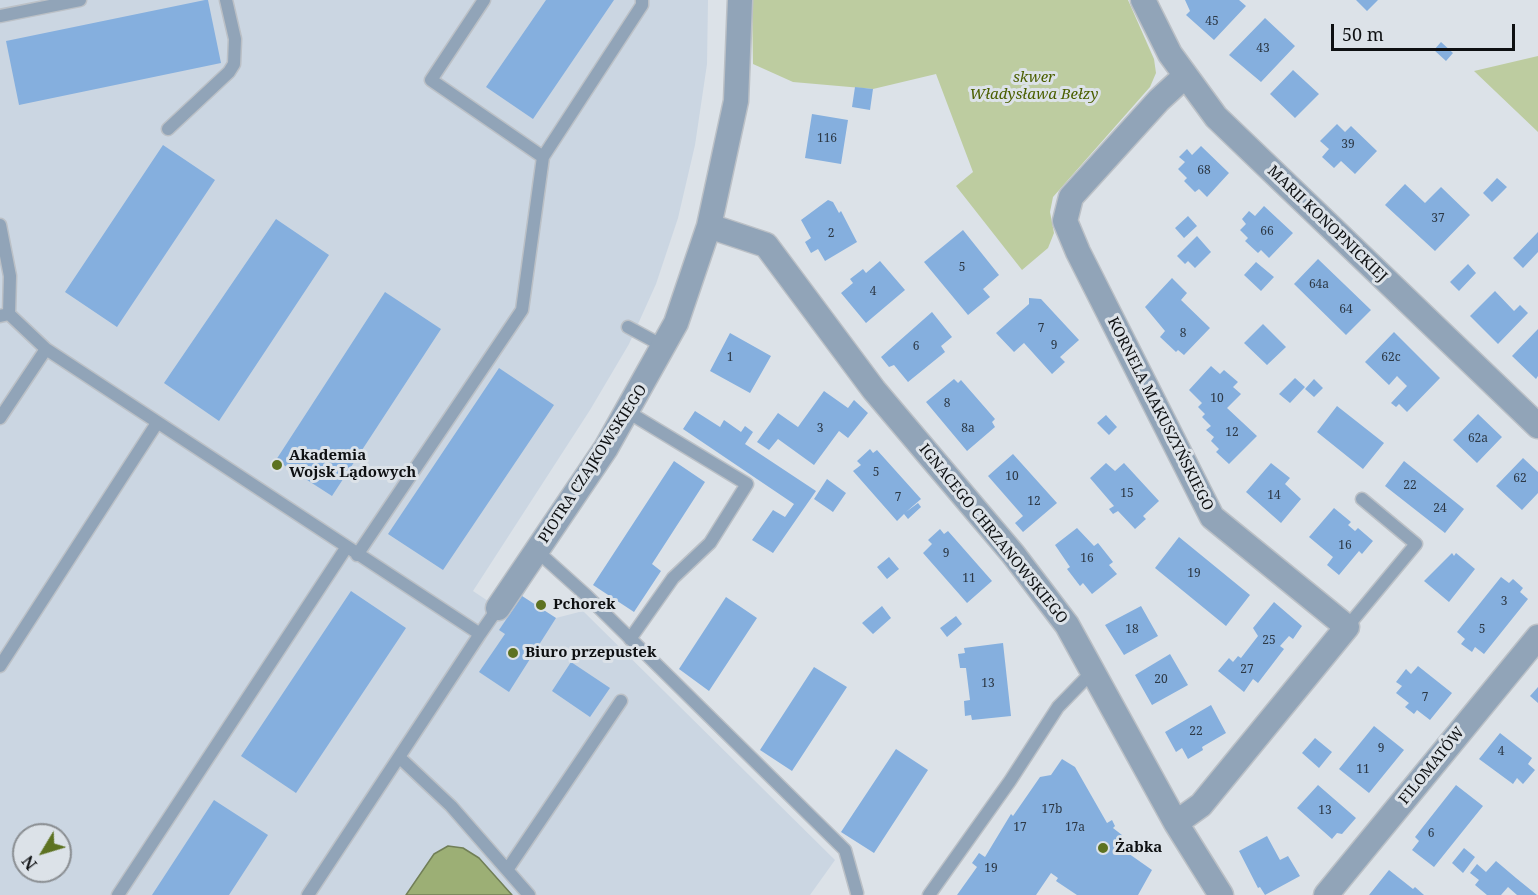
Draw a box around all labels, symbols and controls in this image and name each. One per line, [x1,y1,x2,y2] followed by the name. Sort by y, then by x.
[1334,12,1518,50] scale bar
[1205,15,1219,29] house number: 45
[1342,22,1384,46] text: 50 m
[1256,42,1270,56] house number: 43
[970,69,1098,104] park label: skwer Władysława Bełzy
[817,132,837,146] house number: 116
[1341,138,1355,152] house number: 39
[1263,162,1391,286] street label: MARII KONOPNICKIEJ
[1197,164,1211,178] house number: 68
[1431,212,1445,226] house number: 37
[1260,225,1274,239] house number: 66
[828,227,834,241] house number: 2
[959,261,965,275] house number: 5
[1309,278,1329,292] house number: 64a
[870,285,876,299] house number: 4
[1339,303,1353,317] house number: 64
[1103,314,1217,514] street label: KORNELA MAKUSZYŃSKIEGO
[1038,322,1044,336] house number: 7
[1180,327,1186,341] house number: 8
[1051,339,1057,353] house number: 9
[913,340,919,354] house number: 6
[727,351,733,365] house number: 1
[1381,351,1401,365] house number: 62c
[535,382,651,546] street label: PIOTRA CZAJKOWSKIEGO
[1210,392,1224,406] house number: 10
[944,397,950,411] house number: 8
[817,422,823,436] house number: 3
[961,422,975,436] house number: 8a
[1225,426,1239,440] house number: 12
[1468,432,1488,446] house number: 62a
[915,441,1071,627] street label: IGNACEGO CHRZANOWSKIEGO
[289,447,416,482] place label: Akademia Wojsk Lądowych
[270,458,284,472] marker: Akademia Wojsk Lądowych
[873,466,879,480] house number: 5
[1005,470,1019,484] house number: 10
[1513,472,1527,486] house number: 62
[1403,479,1417,493] house number: 22
[1120,487,1134,501] house number: 15
[1267,489,1281,503] house number: 14
[895,491,901,505] house number: 7
[1027,495,1041,509] house number: 12
[1433,502,1447,516] house number: 24
[1338,539,1352,553] house number: 16
[943,547,949,561] house number: 9
[1080,552,1094,566] house number: 16
[1187,567,1201,581] house number: 19
[962,572,976,586] house number: 11
[1501,595,1507,609] house number: 3
[553,596,616,614] place label: Pchorek
[534,598,548,612] marker: Pchorek
[1125,623,1139,637] house number: 18
[1479,623,1485,637] house number: 5
[1262,634,1276,648] house number: 25
[525,644,656,662] place label: Biuro przepustek
[506,646,520,660] marker: Biuro przepustek
[1240,663,1254,677] house number: 27
[1154,673,1168,687] house number: 20
[981,677,995,691] house number: 13
[1422,691,1428,705] house number: 7
[1395,724,1469,808] street label: FILOMATÓW
[1189,725,1203,739] house number: 22
[1378,742,1384,756] house number: 9
[1498,745,1504,759] house number: 4
[1356,763,1370,777] house number: 11
[1042,803,1062,817] house number: 17b
[1318,804,1332,818] house number: 13
[1013,821,1027,835] house number: 17
[1065,821,1085,835] house number: 17a
[12,823,72,883] north arrow
[1428,827,1434,841] house number: 6
[1115,839,1162,857] place label: Żabka
[1096,841,1110,855] marker: Żabka
[17,851,42,875] text: N
[984,862,998,876] house number: 19

